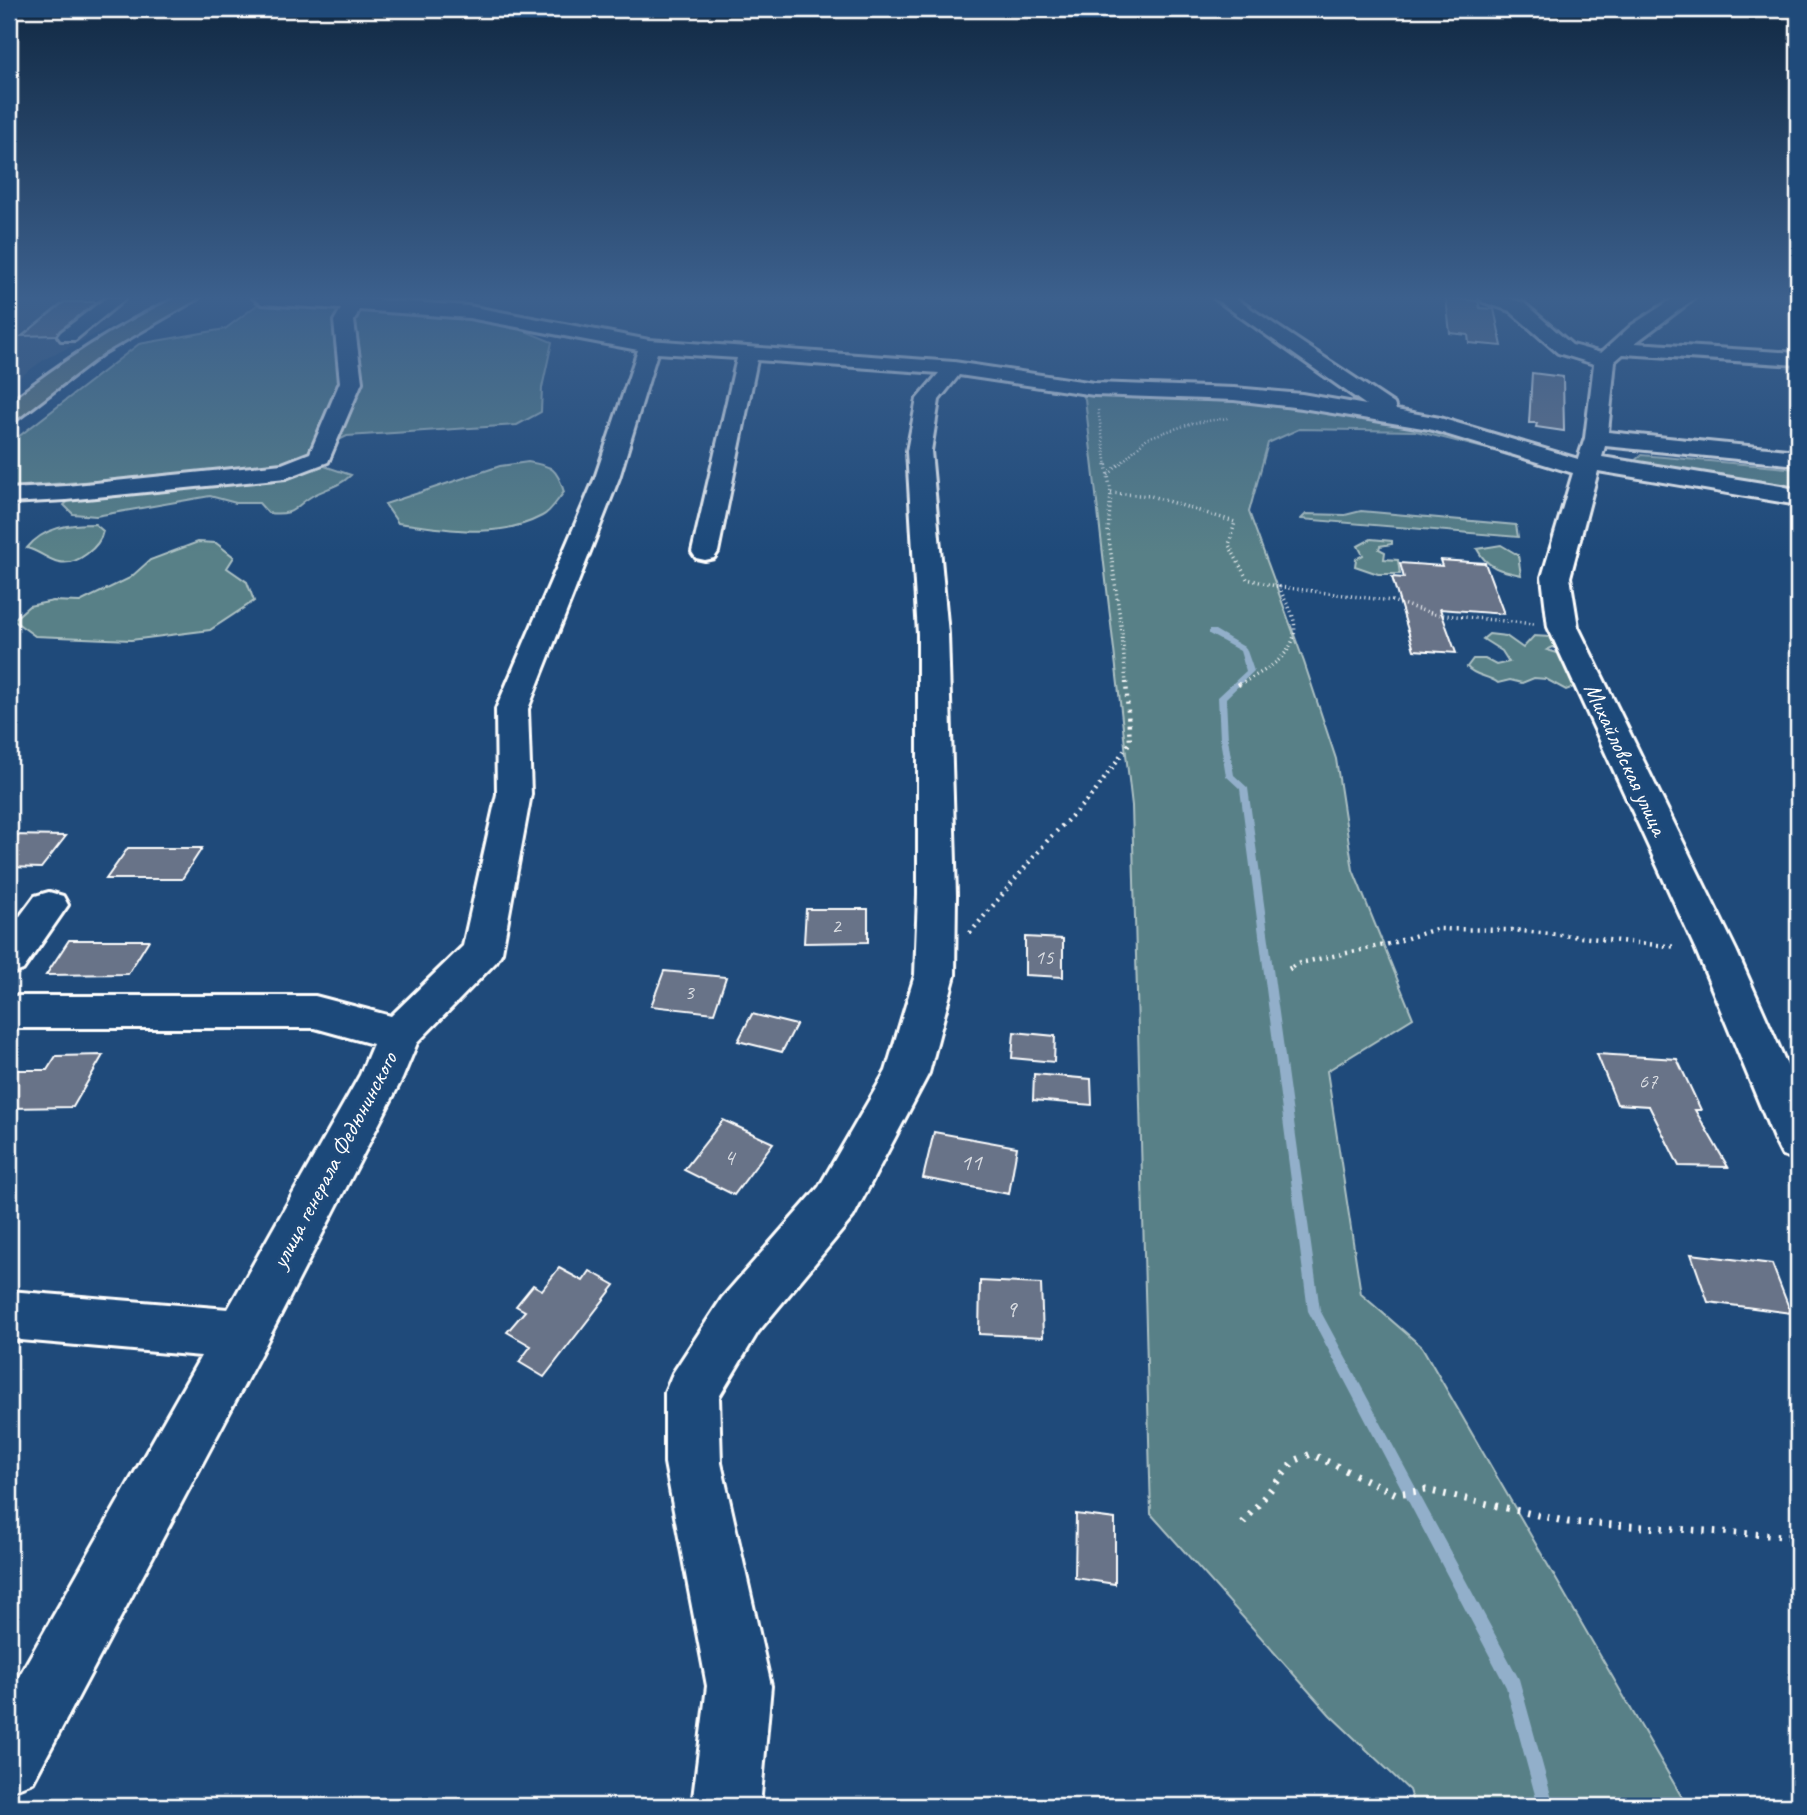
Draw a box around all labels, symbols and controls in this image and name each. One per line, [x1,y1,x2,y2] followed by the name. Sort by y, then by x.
[1578,678,1675,842] street label: Михайловская улица
[831,913,842,939] house number: 2
[1035,944,1055,970] house number: 15
[684,979,695,1005] house number: 3
[263,1045,404,1275] street label: улица генерала Федюнинского
[1639,1068,1659,1094] house number: 67
[724,1142,737,1172] house number: 4
[960,1147,983,1177] house number: 11
[1006,1294,1019,1324] house number: 9

